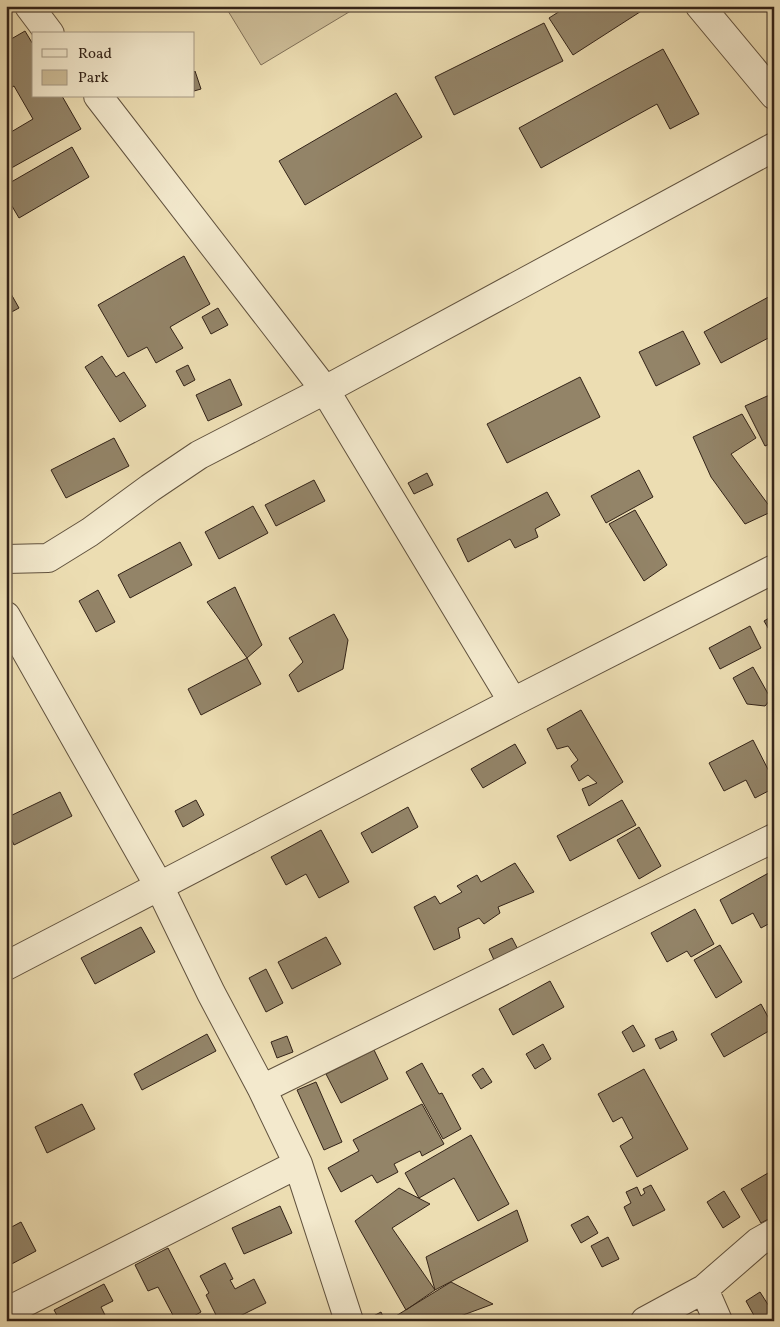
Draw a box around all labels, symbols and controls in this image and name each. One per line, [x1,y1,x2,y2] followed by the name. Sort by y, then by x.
[32,32,195,98] legend
[78,44,112,65] text: Road
[78,68,109,89] text: Park

